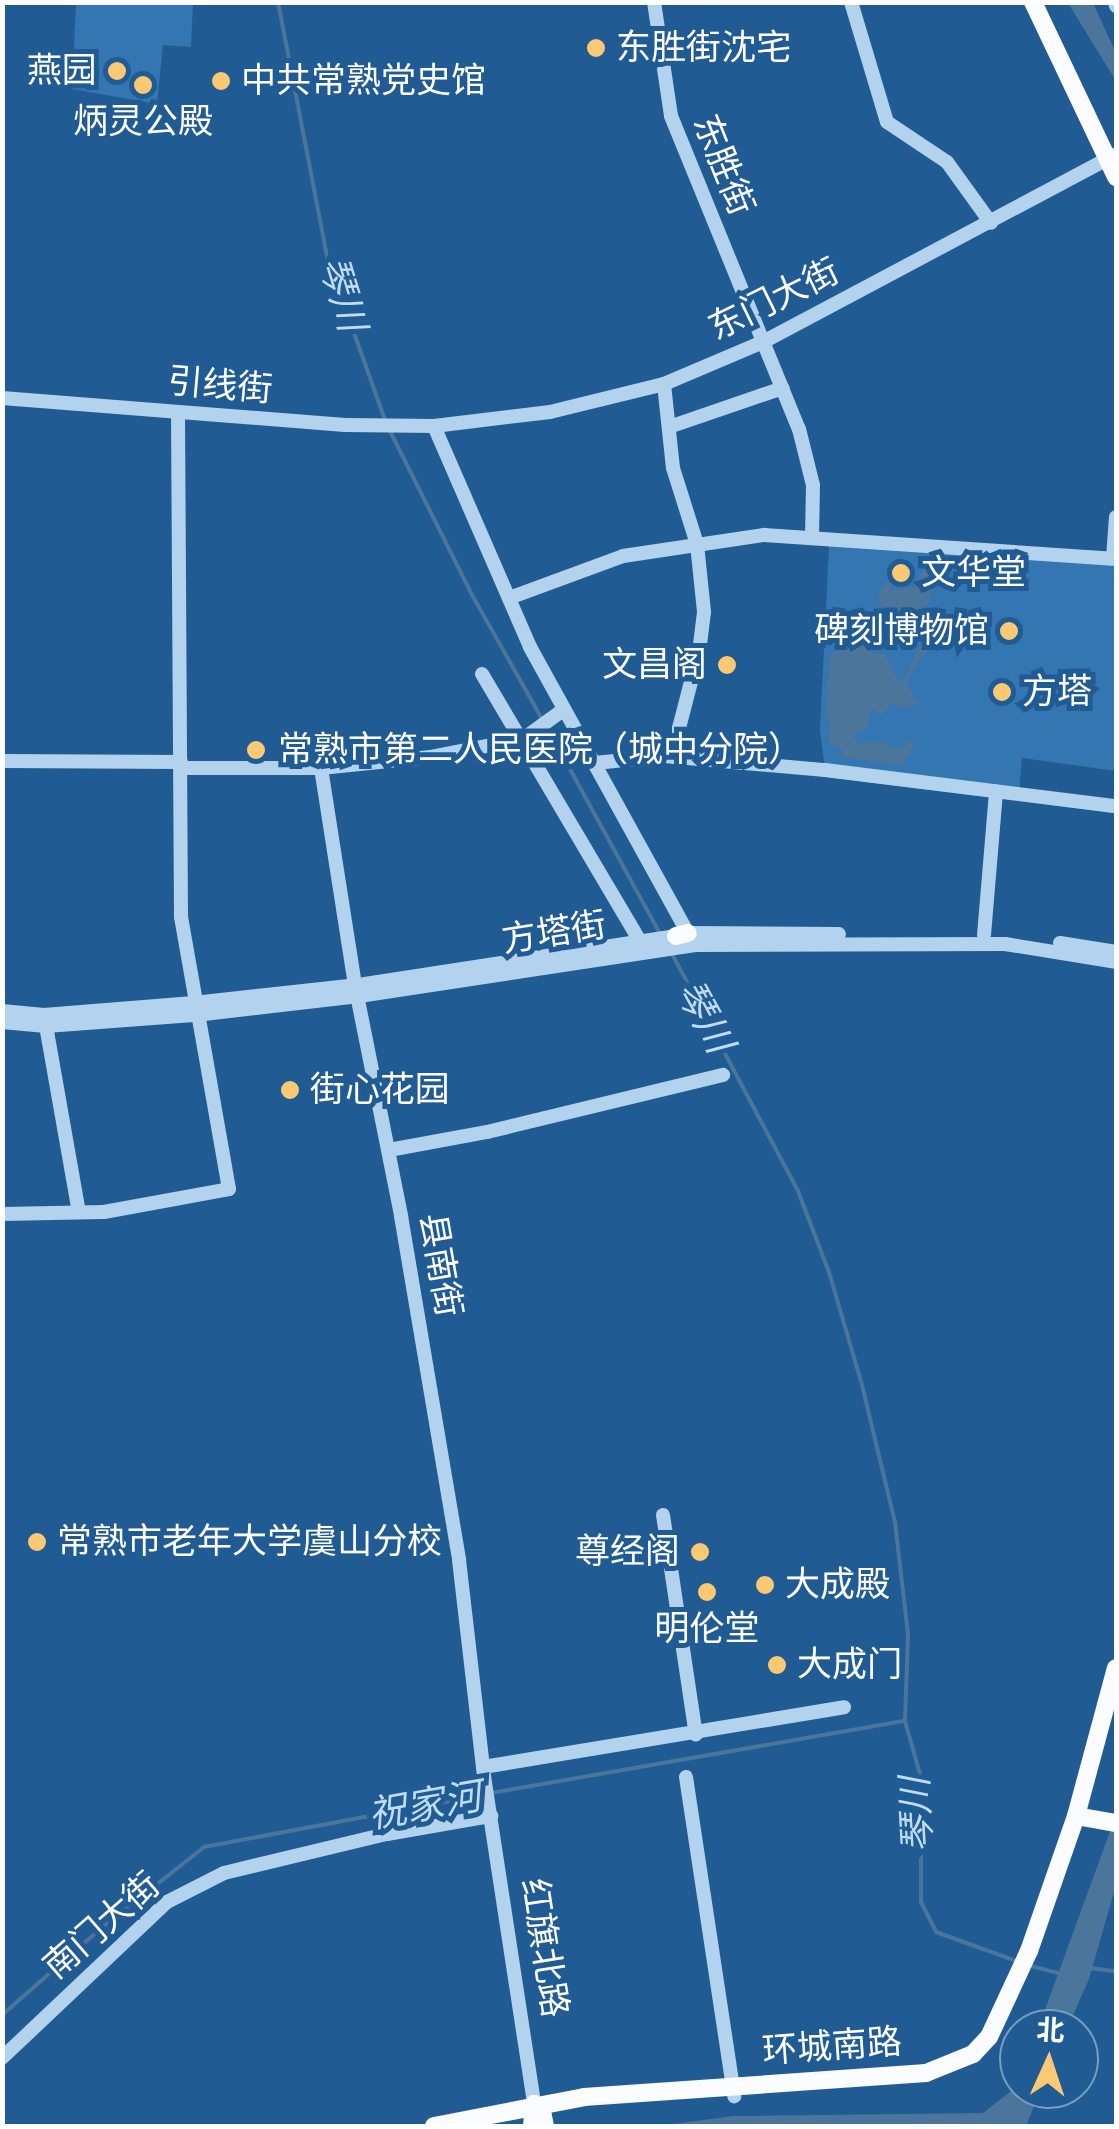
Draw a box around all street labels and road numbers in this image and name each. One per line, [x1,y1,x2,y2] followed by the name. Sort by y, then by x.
[684,108,762,222] street label: 东胜街
[702,250,846,350] street label: 东门大街
[166,361,274,411] street label: 引线街
[499,904,609,962] street label: 方塔街
[410,1210,470,1320] street label: 县南街
[35,1864,169,1988] street label: 南门大街
[512,1876,576,2020] street label: 红旗北路
[761,2021,903,2073] street label: 环城南路

